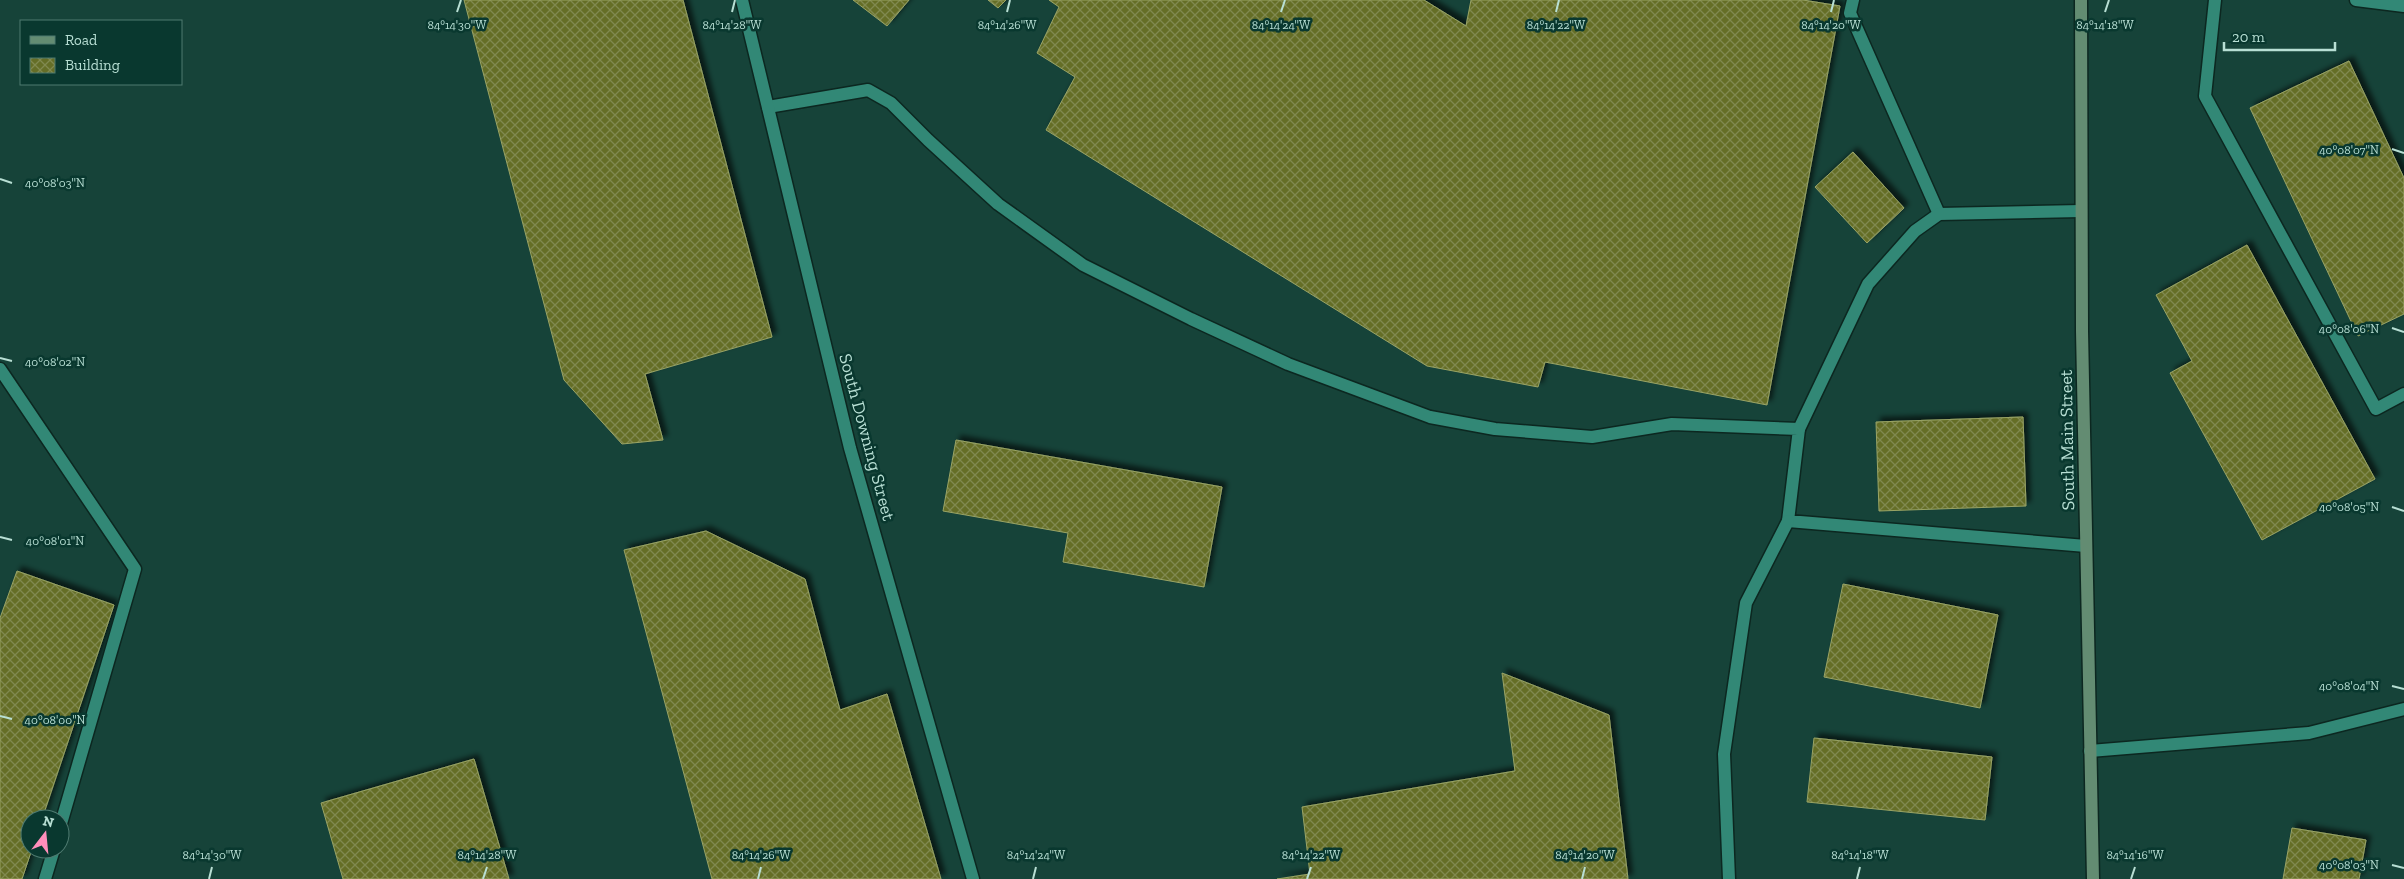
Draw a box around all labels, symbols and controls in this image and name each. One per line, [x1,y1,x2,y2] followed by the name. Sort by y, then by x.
[428,18,487,32] text: 84°14'30"W
[703,18,762,32] text: 84°14'28"W
[978,18,1037,32] text: 84°14'26"W
[1252,18,1311,32] text: 84°14'24"W
[1527,18,1586,32] text: 84°14'22"W
[1801,18,1861,32] text: 84°14'20"W
[2076,18,2134,32] text: 84°14'18"W
[20,20,182,85] legend
[2224,20,2335,52] scale bar
[2232,28,2265,46] text: 20 m
[65,31,98,49] text: Road
[65,56,120,74] text: Building
[2319,143,2379,157] text: 40°08'07"N
[25,176,85,190] text: 40°08'03"N
[2319,322,2379,336] text: 40°08'06"N
[834,351,900,523] street label: South Downing Street
[25,355,85,369] text: 40°08'02"N
[2055,369,2079,511] street label: South Main Street
[2319,500,2379,514] text: 40°08'05"N
[26,534,84,548] text: 40°08'01"N
[2319,679,2379,693] text: 40°08'04"N
[25,713,86,727] text: 40°08'00"N
[20,809,70,859] north arrow
[41,812,56,832] text: N
[183,848,242,862] text: 84°14'30"W
[458,848,517,862] text: 84°14'28"W
[732,848,791,862] text: 84°14'26"W
[1007,848,1066,862] text: 84°14'24"W
[1282,848,1341,862] text: 84°14'22"W
[1555,848,1615,862] text: 84°14'20"W
[1831,848,1889,862] text: 84°14'18"W
[2106,848,2164,862] text: 84°14'16"W
[2319,858,2379,872] text: 40°08'03"N

